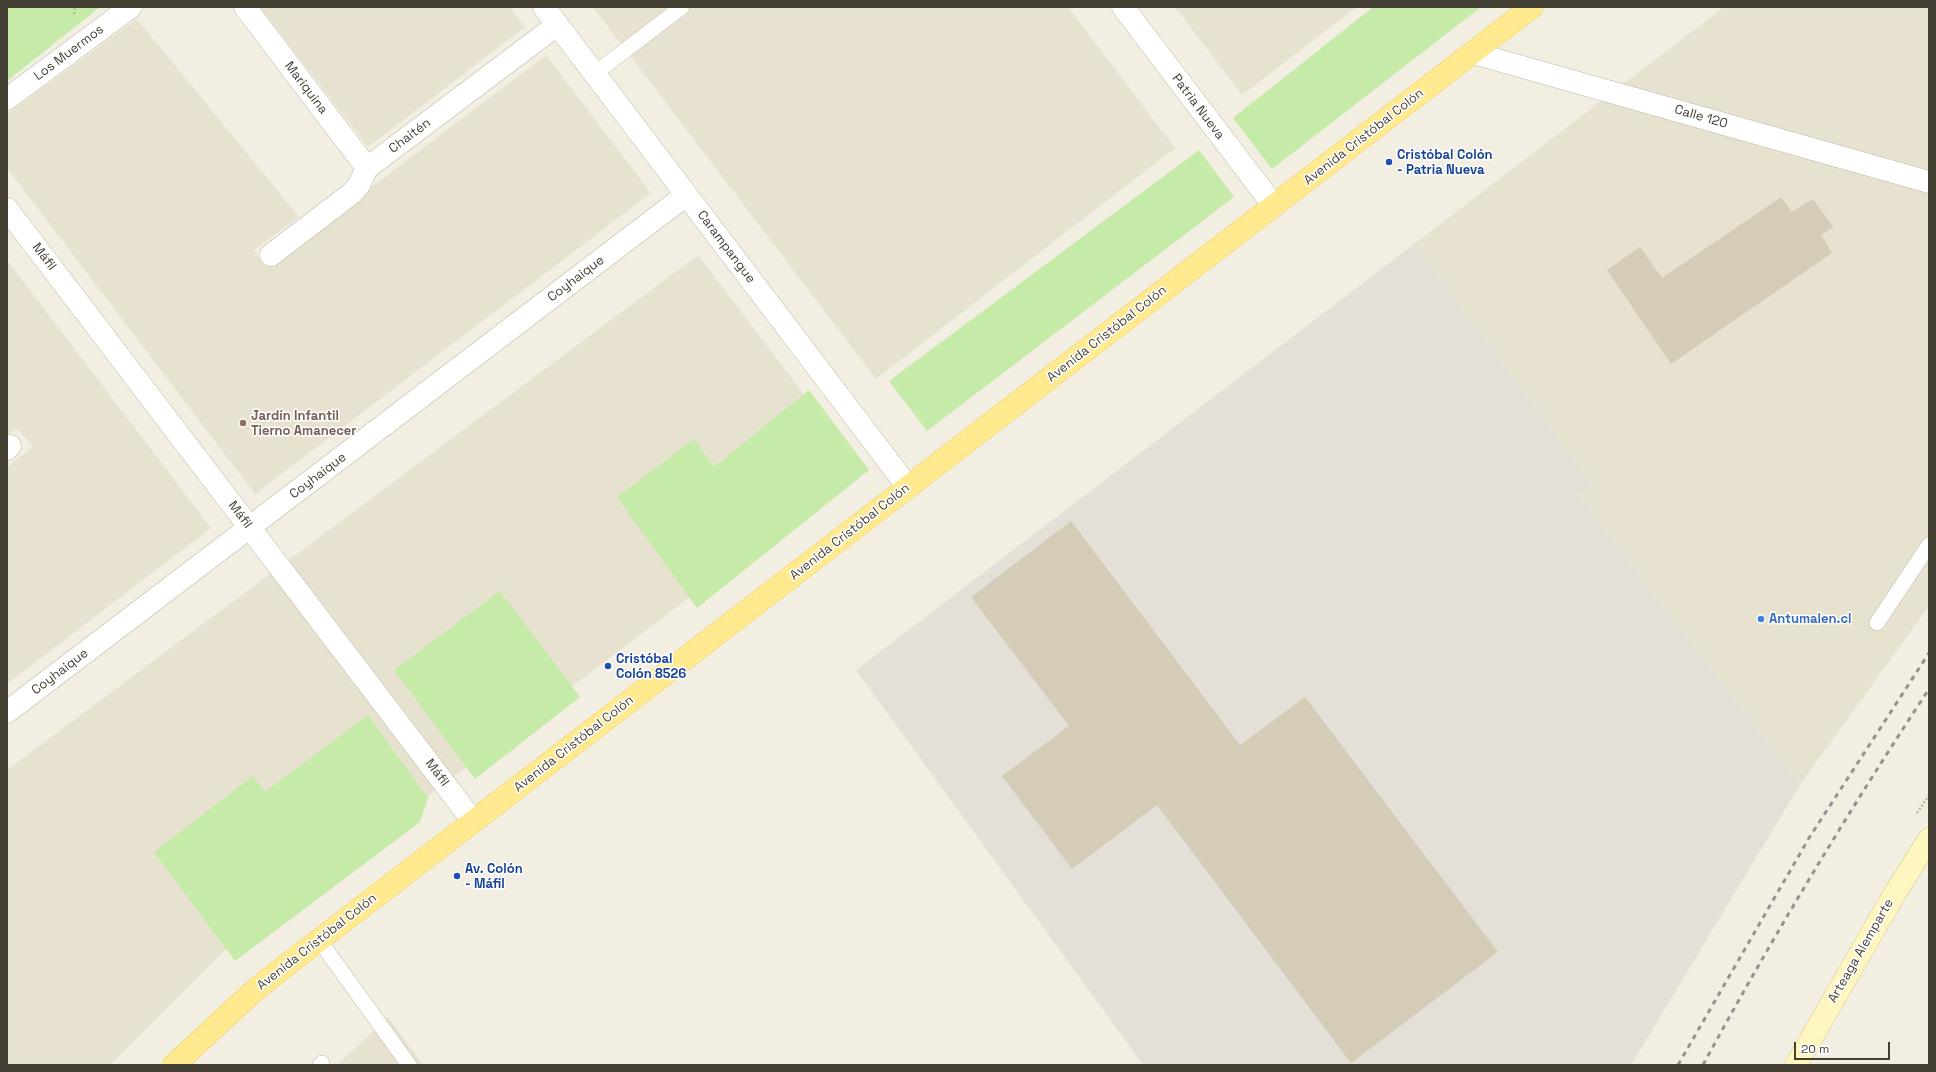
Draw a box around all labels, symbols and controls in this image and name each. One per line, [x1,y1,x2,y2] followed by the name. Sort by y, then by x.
[31,22,107,84] street label: Los Muermos
[281,59,331,117] street label: Mariquina
[1168,71,1228,143] street label: Patria Nueva
[1301,85,1427,189] street label: Avenida Cristóbal Colón
[1672,102,1730,132] street label: Calle 120
[386,115,434,157] street label: Chaitén
[1397,147,1493,178] place label: Cristóbal Colón - Patria Nueva
[1384,157,1394,167] marker: Cristóbal Colón - Patria Nueva
[694,208,758,286] street label: Carampangue
[29,240,59,274] street label: Máfil
[545,253,607,305] street label: Coyhaique
[1044,282,1170,386] street label: Avenida Cristóbal Colón
[251,408,356,439] place label: Jardín Infantil Tierno Amanecer
[238,418,248,428] marker: Jardín Infantil Tierno Amanecer
[287,450,349,502] street label: Coyhaique
[787,480,913,584] street label: Avenida Cristóbal Colón
[225,498,255,532] street label: Máfil
[1769,611,1851,627] place label: Antumalen.cl
[1756,614,1766,624] marker: Antumalen.cl
[29,646,91,698] street label: Coyhaique
[616,651,686,682] place label: Cristóbal Colón 8526
[603,661,613,671] marker: Cristóbal Colón 8526
[511,692,637,796] street label: Avenida Cristóbal Colón
[422,756,452,790] street label: Máfil
[465,861,523,892] place label: Av. Colón - Máfil
[452,871,462,881] marker: Av. Colón - Máfil
[254,890,380,994] street label: Avenida Cristóbal Colón
[1825,896,1897,1006] street label: Arteaga Alemparte
[1796,1034,1892,1060] scale bar
[1801,1041,1829,1057] text: 20 m

